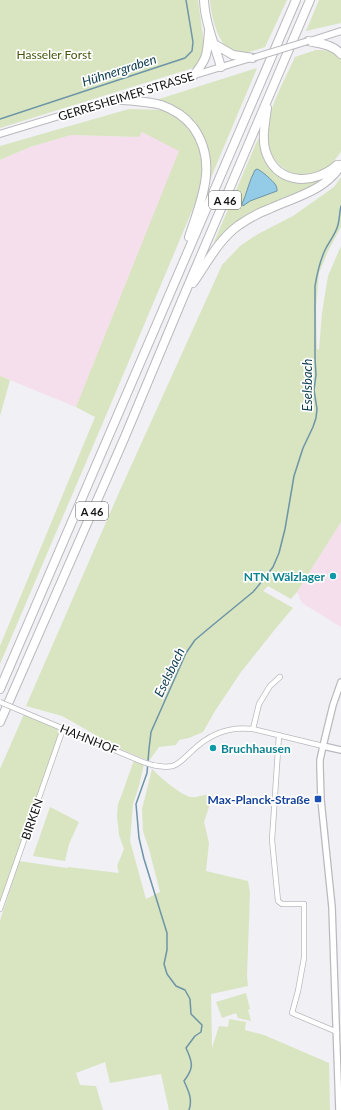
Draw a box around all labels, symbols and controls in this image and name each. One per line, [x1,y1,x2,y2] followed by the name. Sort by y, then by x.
[17,47,92,62] park label: Hasseler Forst
[80,50,158,90] water label: Hühnergraben
[56,68,196,124] street label: GERRESHEIMER STRASSE
[209,191,241,209] road number: A 46
[299,359,315,411] water label: Eselsbach
[76,502,108,520] road number: A 46
[244,569,326,584] place label: NTN Wälzlager
[328,571,338,581] marker: NTN Wälzlager
[150,645,188,699] water label: Eselsbach
[58,721,120,757] street label: HAHNHOF
[221,741,291,756] place label: Bruchhausen
[208,743,218,753] marker: Bruchhausen
[208,792,311,807] place label: Max-Planck-Straße
[313,794,323,804] marker: Max-Planck-Straße
[18,796,46,842] street label: BIRKEN

